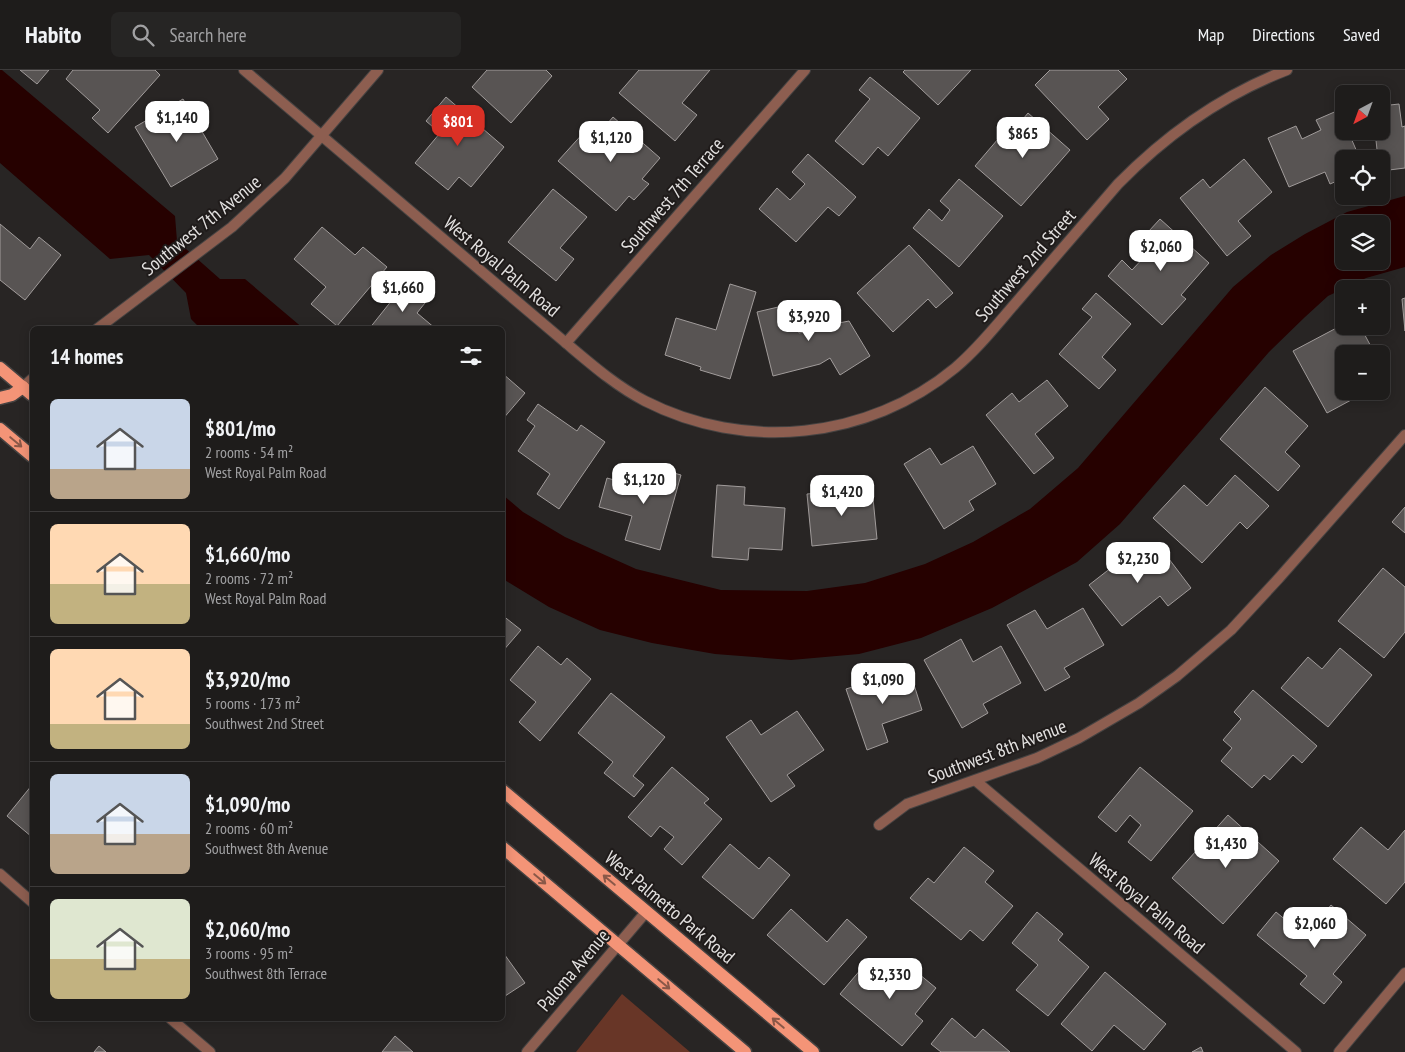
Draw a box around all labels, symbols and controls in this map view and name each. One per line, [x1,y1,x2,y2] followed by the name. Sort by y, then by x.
[111,12,461,57] search box
[25,19,81,50] text: Habito
[129,21,157,49] icon: search
[169,23,247,47] text: Search here
[1198,23,1224,46] text: Map
[1252,23,1315,46] text: Directions
[1343,23,1380,46] text: Saved
[1335,85,1390,140] north arrow
[1335,85,1390,400] map controls
[136,100,218,143] pin: $1,140
[428,104,488,147] pin: $801
[156,107,198,127] text: $1,140
[443,111,473,131] text: $801
[993,116,1053,159] pin: $865
[570,121,652,163] pin: $1,120
[1008,123,1038,143] text: $865
[590,127,632,147] text: $1,120
[615,132,729,258] street label: Southwest 7th Terrace
[1335,150,1390,205] button: locate
[137,170,266,280] street label: Southwest 7th Avenue
[970,203,1081,326] street label: Southwest 2nd Street
[439,210,565,322] street label: West Royal Palm Road
[1335,215,1390,270] button: layers
[1120,230,1202,272] pin: $2,060
[1140,236,1182,256] text: $2,060
[362,270,444,313] pin: $1,660
[382,277,424,297] text: $1,660
[1335,280,1390,335] button: +
[768,300,850,342] pin: $3,920
[788,306,830,326] text: $3,920
[457,342,485,370] icon: filters
[50,343,123,370] text: 14 homes
[1335,345,1390,400] button: −
[205,415,276,442] text: $801/mo
[90,419,150,479] icon: home
[10,437,23,448] one-way arrow
[205,442,293,462] text: 2 rooms · 54 m²
[205,462,326,482] text: West Royal Palm Road
[603,462,685,505] pin: $1,120
[623,469,665,489] text: $1,120
[801,474,883,517] pin: $1,420
[821,481,863,501] text: $1,420
[205,541,290,568] text: $1,660/mo
[1097,542,1179,584] pin: $2,230
[90,544,150,604] icon: home
[1117,548,1159,568] text: $2,230
[205,568,293,588] text: 2 rooms · 72 m²
[205,588,326,608] text: West Royal Palm Road
[842,662,924,705] pin: $1,090
[205,666,290,693] text: $3,920/mo
[90,669,150,729] icon: home
[862,669,904,689] text: $1,090
[205,693,301,713] text: 5 rooms · 173 m²
[205,713,324,733] text: Southwest 2nd Street
[924,714,1070,788] street label: Southwest 8th Avenue
[205,791,290,818] text: $1,090/mo
[90,794,150,854] icon: home
[205,818,293,838] text: 2 rooms · 60 m²
[1185,826,1267,869] pin: $1,430
[1205,833,1247,853] text: $1,430
[205,838,328,858] text: Southwest 8th Avenue
[600,846,740,968] street label: West Palmetto Park Road
[1084,847,1210,959] street label: West Royal Palm Road
[533,873,546,885] one-way arrow
[603,875,616,886] one-way arrow
[1274,906,1356,949] pin: $2,060
[1294,913,1336,933] text: $2,060
[205,916,290,943] text: $2,060/mo
[90,919,150,979] icon: home
[532,924,614,1016] street label: Paloma Avenue
[205,943,293,963] text: 3 rooms · 95 m²
[849,958,931,1000] pin: $2,330
[205,963,327,983] text: Southwest 8th Terrace
[869,964,911,984] text: $2,330
[657,978,670,989] one-way arrow
[772,1017,785,1028] one-way arrow

